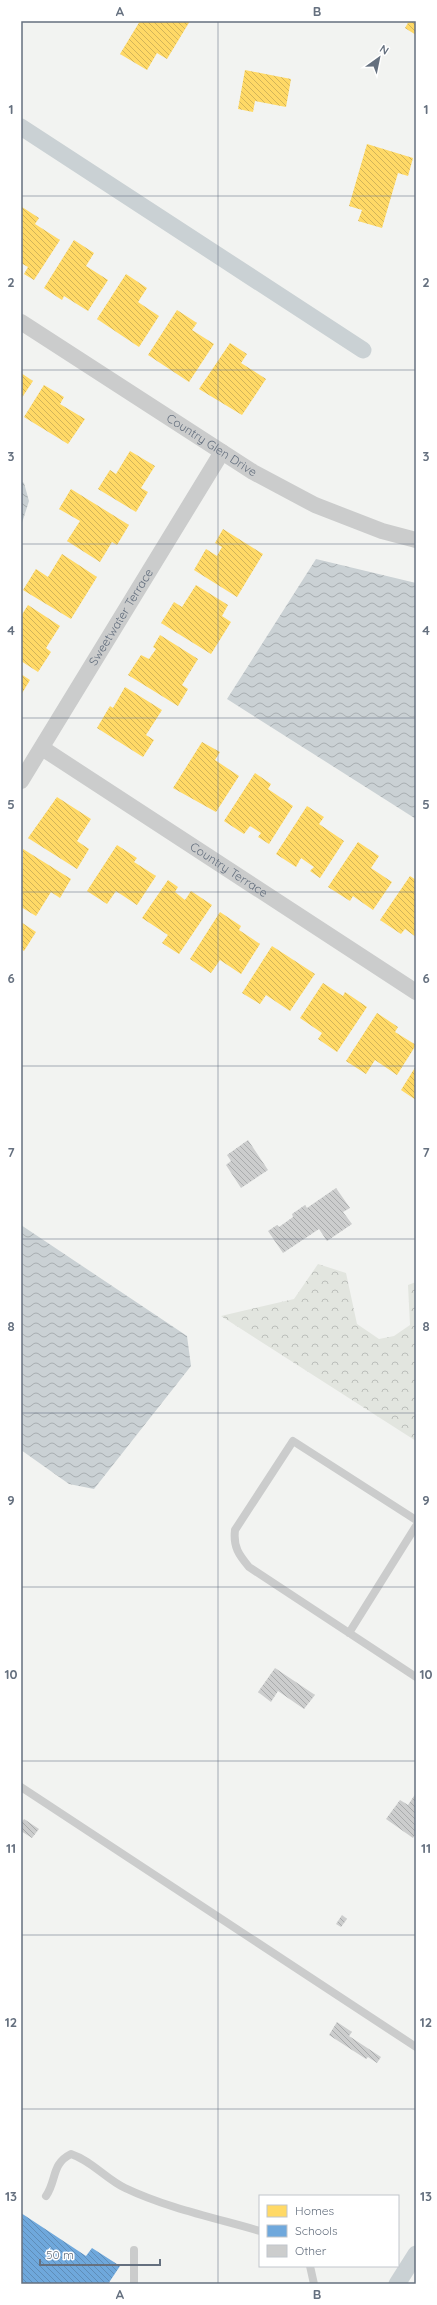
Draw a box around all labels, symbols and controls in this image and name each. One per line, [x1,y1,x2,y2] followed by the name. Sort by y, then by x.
[116,3,125,19] text: A
[313,3,321,19] text: B
[359,38,399,78] north arrow
[377,42,392,58] text: N
[8,101,14,117] text: 1
[423,101,429,117] text: 1
[7,274,15,290] text: 2
[422,274,430,290] text: 2
[164,410,260,480] street label: Country Glen Drive
[8,448,15,464] text: 3
[423,448,430,464] text: 3
[85,565,156,668] street label: Sweetwater Terrace
[7,622,15,638] text: 4
[422,622,430,638] text: 4
[7,796,15,812] text: 5
[422,796,430,812] text: 5
[187,839,271,900] street label: Country Terrace
[7,970,15,986] text: 6
[422,970,430,986] text: 6
[7,1144,15,1160] text: 7
[422,1144,430,1160] text: 7
[7,1318,15,1334] text: 8
[422,1318,430,1334] text: 8
[7,1492,15,1508] text: 9
[422,1492,430,1508] text: 9
[4,1666,18,1682] text: 10
[419,1666,433,1682] text: 10
[6,1840,16,1856] text: 11
[421,1840,431,1856] text: 11
[5,2014,17,2030] text: 12
[420,2014,432,2030] text: 12
[5,2188,17,2204] text: 13
[420,2188,432,2204] text: 13
[259,2195,399,2267] legend
[295,2203,335,2218] text: Homes
[295,2223,338,2238] text: Schools
[40,2241,160,2267] scale bar
[295,2243,327,2258] text: Other
[46,2247,74,2262] text: 50 m
[116,2286,125,2302] text: A
[313,2286,321,2302] text: B

